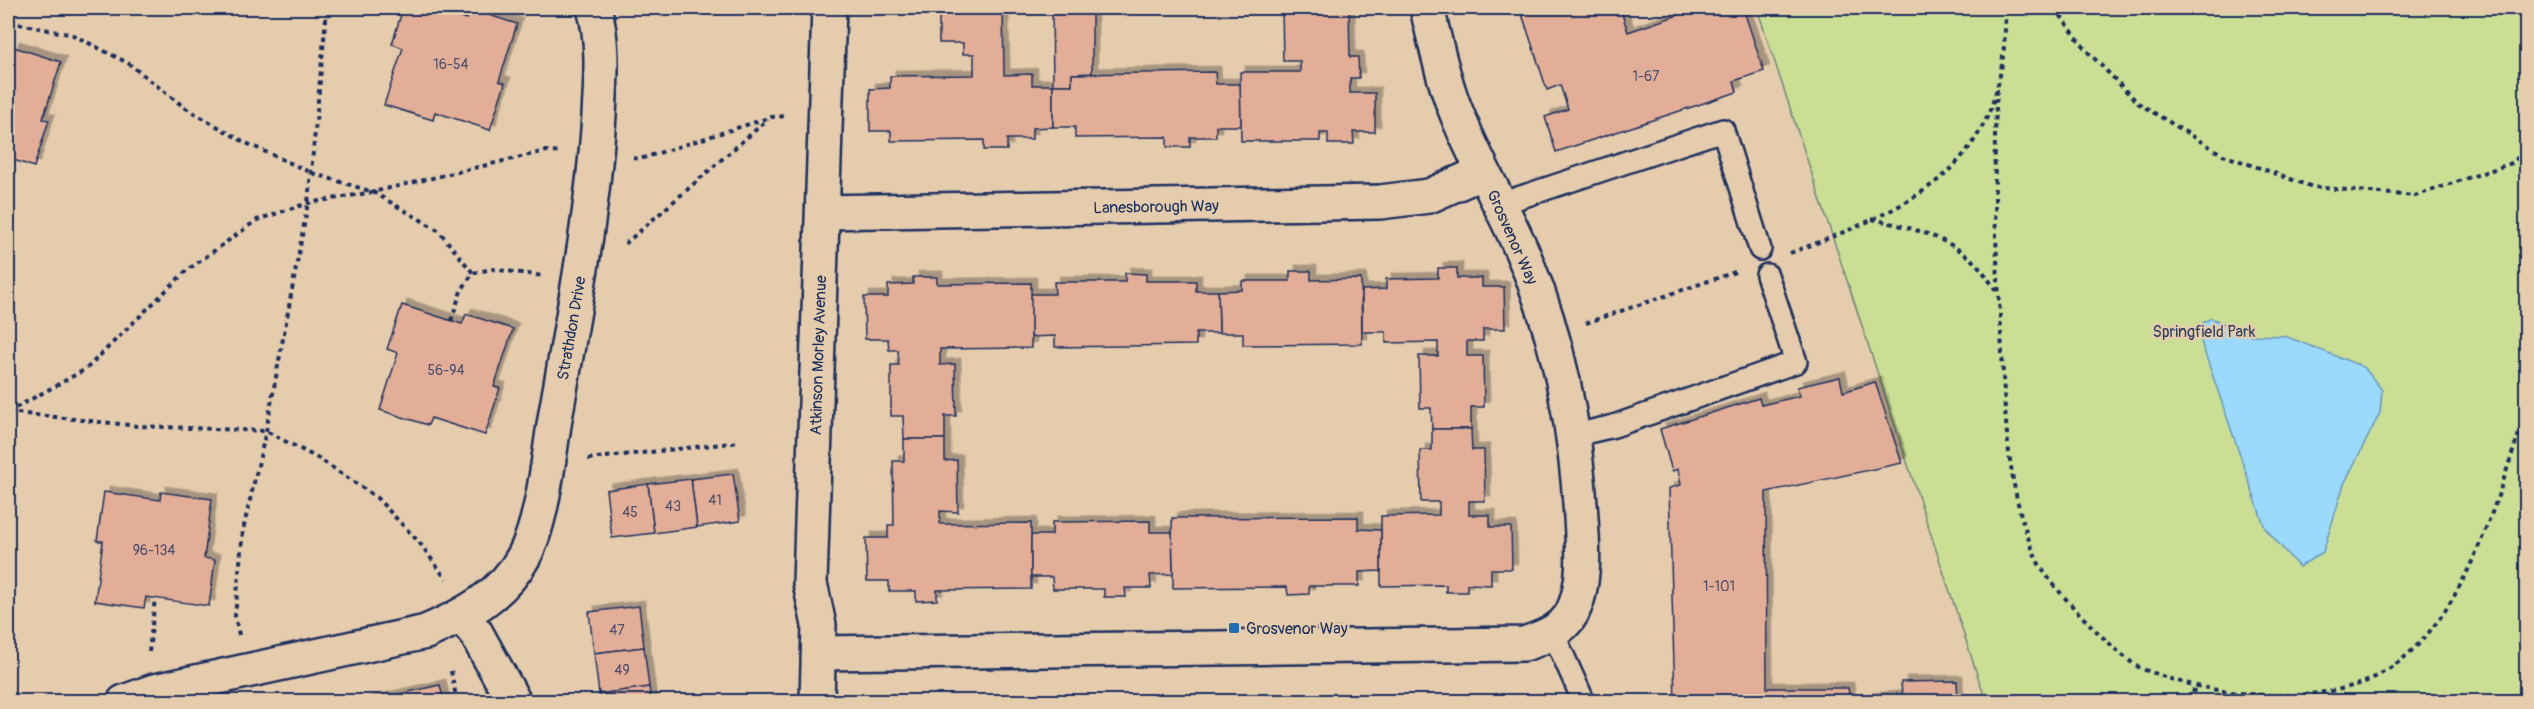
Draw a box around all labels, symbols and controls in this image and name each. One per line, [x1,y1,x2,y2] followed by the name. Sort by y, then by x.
[433,56,469,73] house number: 16-54
[1633,68,1660,85] house number: 1-67
[1482,187,1542,288] street label: Grosvenor Way
[1093,196,1219,218] street label: Lanesborough Way
[553,275,591,382] street label: Strathdon Drive
[806,275,831,436] street label: Atkinson Morley Avenue
[2153,322,2256,342] park label: Springfield Park
[427,362,465,379] house number: 56-94
[708,492,722,509] house number: 41
[665,498,681,515] house number: 43
[622,504,638,521] house number: 45
[133,542,175,559] house number: 96-134
[1703,578,1735,595] house number: 1-101
[1246,619,1348,639] place label: Grosvenor Way
[1227,621,1241,635] marker: Grosvenor Way
[609,622,625,639] house number: 47
[614,662,630,679] house number: 49

